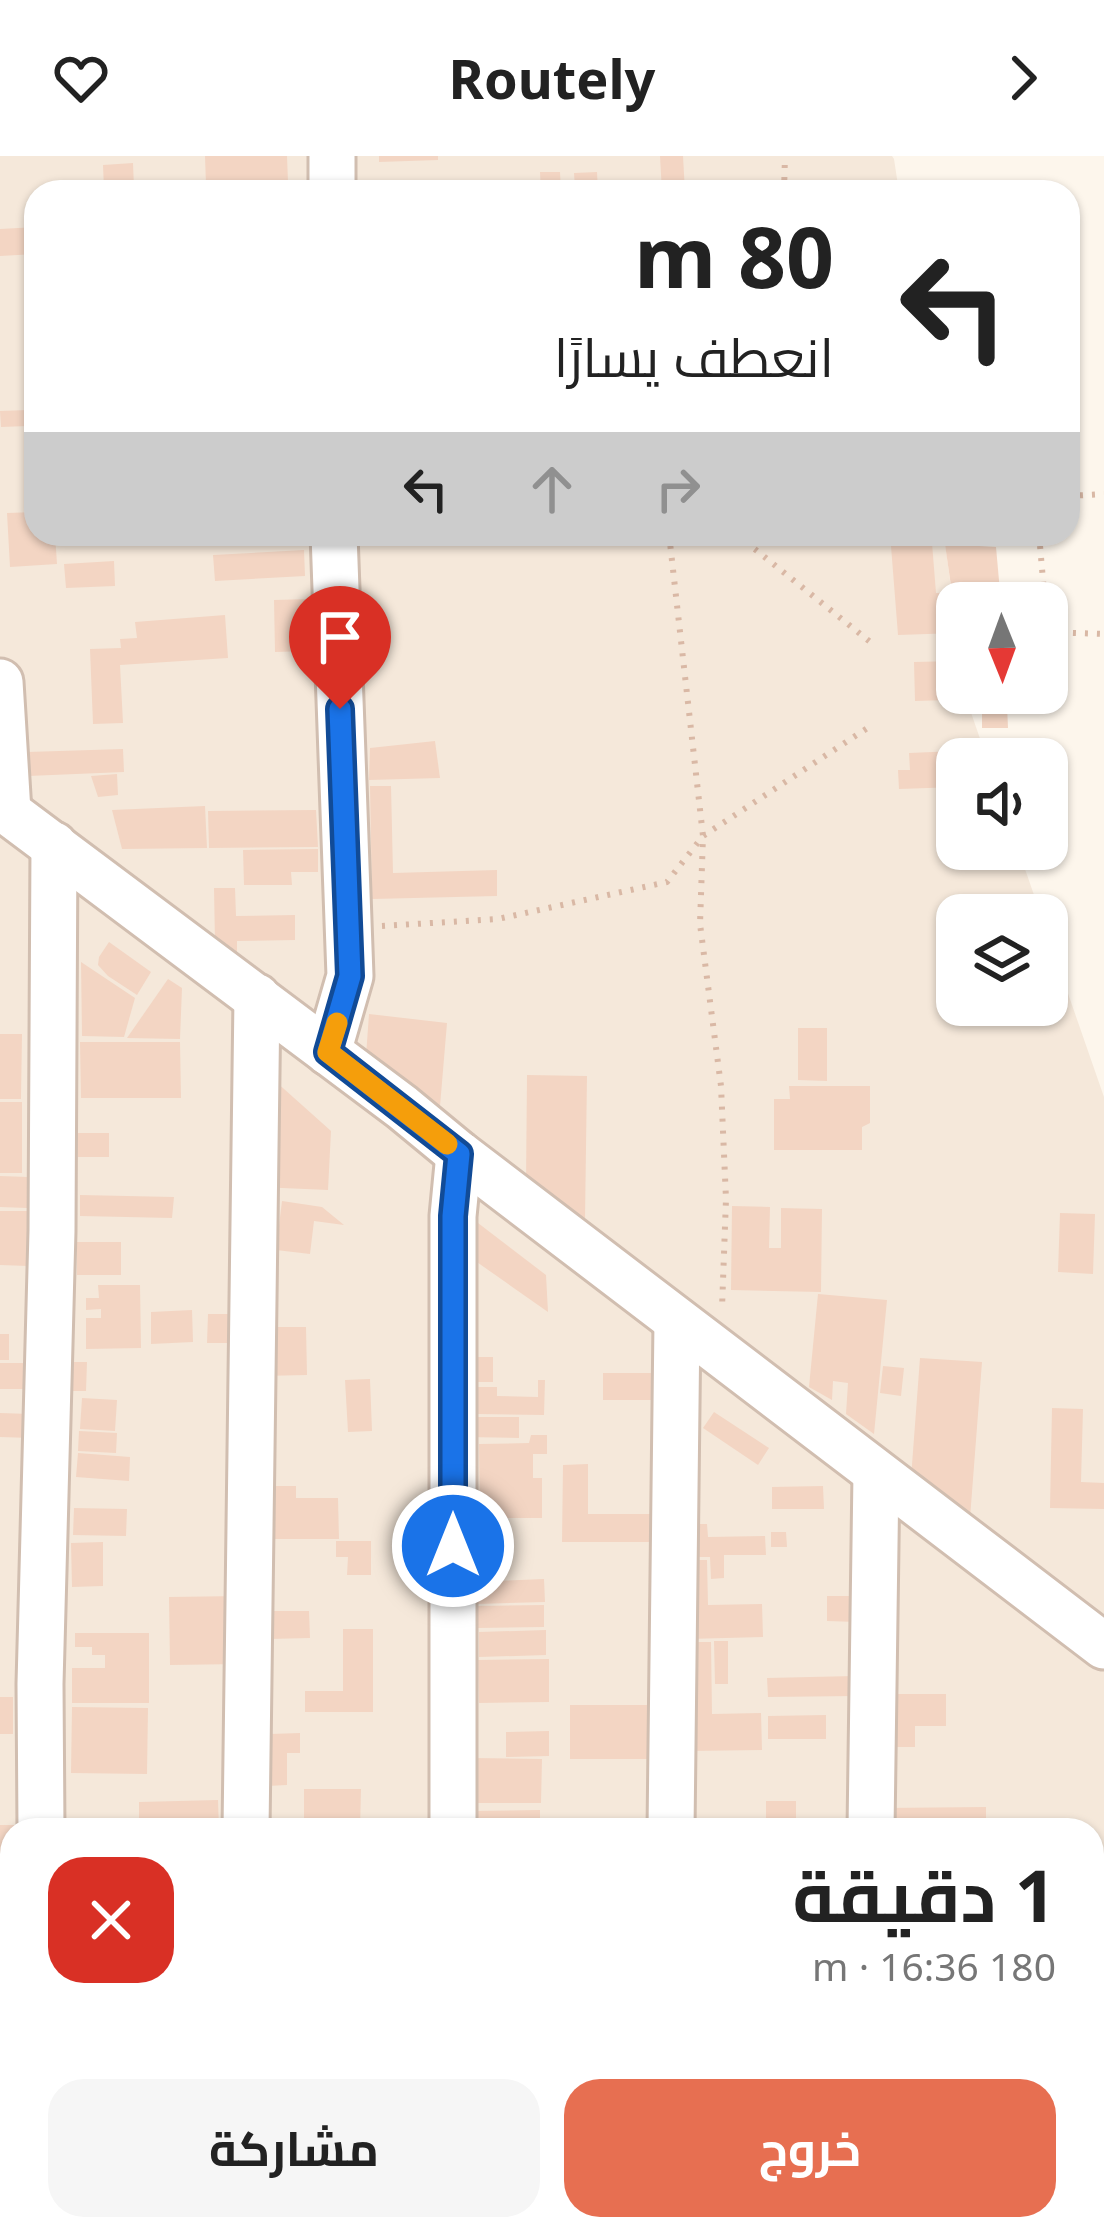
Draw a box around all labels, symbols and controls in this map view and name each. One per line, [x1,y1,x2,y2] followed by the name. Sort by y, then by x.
[449,41,655,115] text: Routely
[48,45,114,111] icon: heart
[990,45,1056,111] icon: forward
[634,198,834,313] text: 80 m
[876,228,1032,384] icon: left
[554,319,834,393] text: انعطف يسارًا
[393,456,459,522] icon: left
[519,456,585,522] icon: ahead
[645,456,711,522] icon: right
[936,582,1068,714] north arrow
[936,582,1068,1026] map controls
[289,586,391,709] pin
[307,604,373,670] icon: arrive
[936,738,1068,870] button: sound
[936,894,1068,1026] button: layers
[390,1483,516,1609] position arrow
[793,1845,1056,1943] text: 1 دقيقة
[48,1857,174,1983] button: close
[812,1939,1056,1992] text: 180 m · 16:36
[48,2079,540,2217] button: مشاركة
[564,2079,1056,2217] button: خروج

